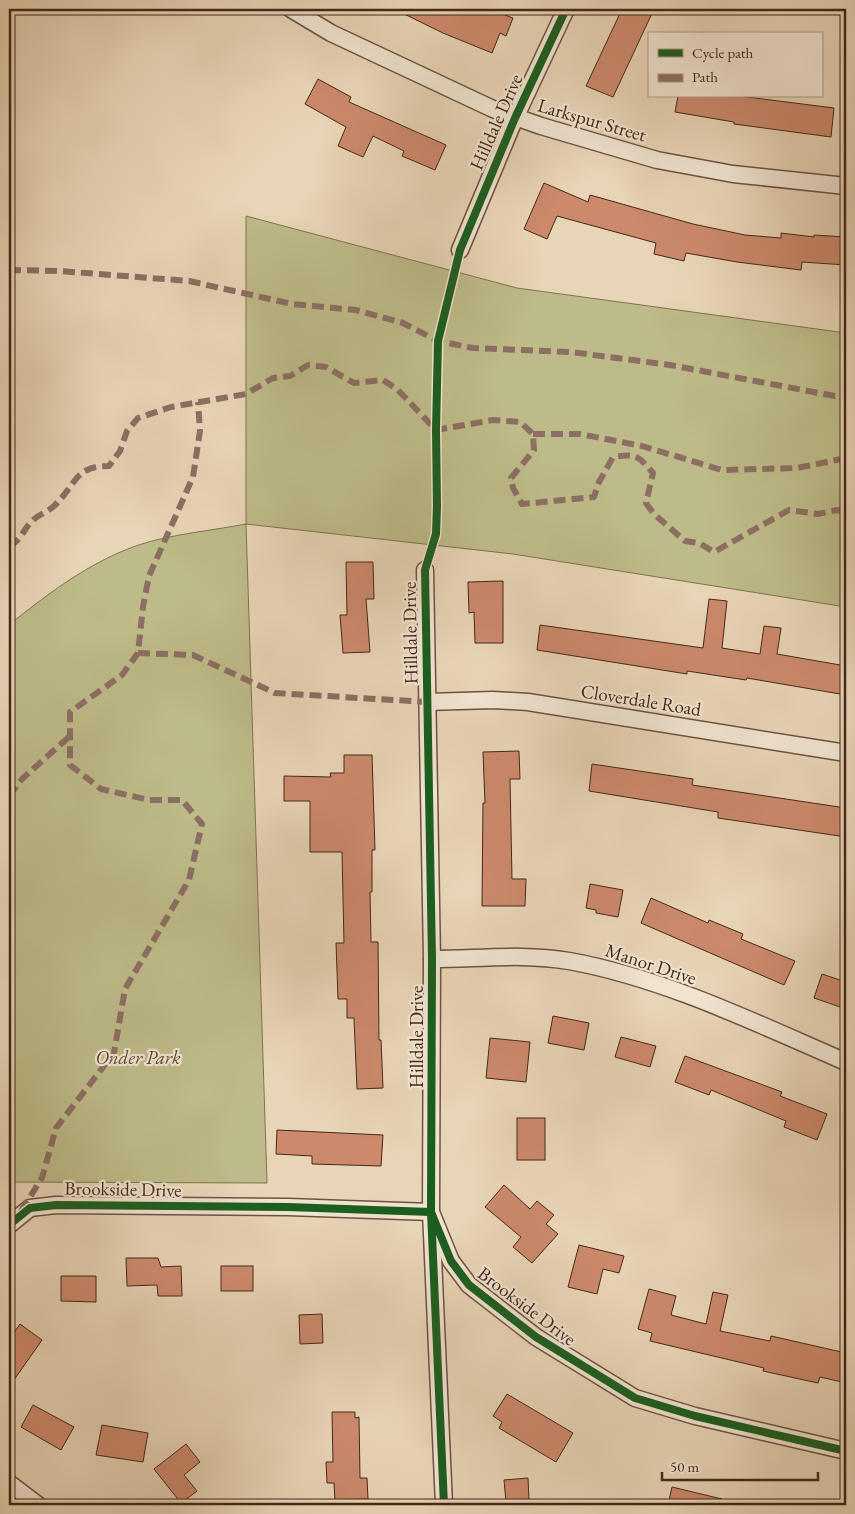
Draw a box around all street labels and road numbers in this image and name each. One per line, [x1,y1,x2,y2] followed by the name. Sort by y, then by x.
[464,70,528,174] street label: Hilldale Drive
[535,93,649,147] street label: Larkspur Street
[397,581,423,685] street label: Hilldale Drive
[579,678,703,722] street label: Cloverdale Road
[602,938,700,990] street label: Manor Drive
[404,986,429,1088] street label: Hilldale Drive
[64,1175,182,1203] street label: Brookside Drive
[473,1261,581,1351] street label: Brookside Drive

